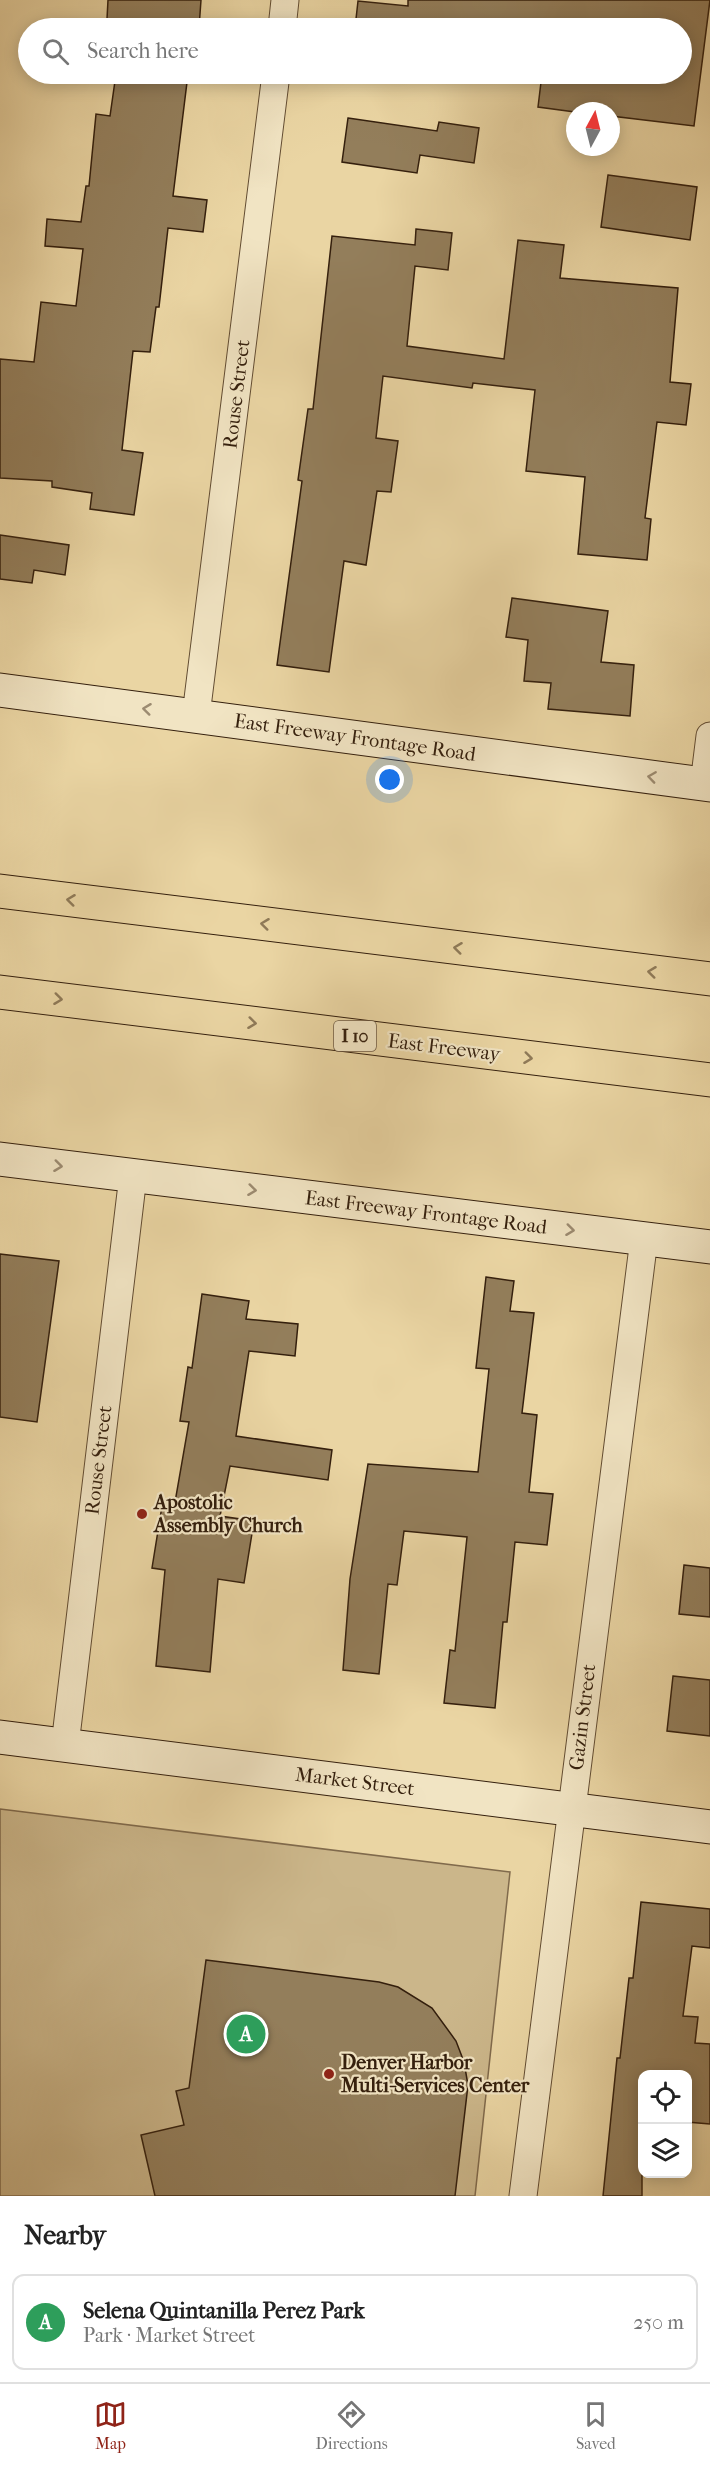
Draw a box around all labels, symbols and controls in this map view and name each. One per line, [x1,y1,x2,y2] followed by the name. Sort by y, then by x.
[18,18,692,84] search box
[39,35,72,68] icon: search
[87,38,199,64] text: Search here
[566,102,620,156] north arrow
[218,338,255,450] street label: Rouse Street
[142,703,151,715] one-way arrow
[233,709,478,766] street label: East Freeway Frontage Road
[375,765,404,794] your location
[647,772,657,784] one-way arrow
[67,894,76,907] one-way arrow
[260,918,270,931] one-way arrow
[454,942,463,955] one-way arrow
[647,967,657,979] one-way arrow
[53,992,63,1005] one-way arrow
[247,1016,256,1029] one-way arrow
[334,1021,376,1051] road number: I 10
[386,1029,503,1066] street label: East Freeway
[524,1051,533,1063] one-way arrow
[53,1160,63,1172] one-way arrow
[247,1184,256,1196] one-way arrow
[304,1186,549,1239] street label: East Freeway Frontage Road
[566,1223,575,1236] one-way arrow
[80,1404,117,1516] street label: Rouse Street
[152,1491,303,1537] place label: Apostolic Assembly Church
[135,1507,149,1521] marker: Apostolic Assembly Church
[565,1663,600,1771] street label: Gazin Street
[294,1763,416,1800] street label: Market Street
[226,2012,266,2056] pin: A
[340,2051,530,2097] place label: Denver Harbor Multi-Services Center
[322,2067,336,2081] marker: Denver Harbor Multi-Services Center
[638,2070,692,2178] map controls
[638,2070,692,2124] button: locate
[638,2124,692,2178] button: layers
[24,2220,106,2251] text: Nearby
[83,2298,364,2324] text: Selena Quintanilla Perez Park
[39,2311,52,2334] text: A
[633,2311,684,2334] text: 250 m
[83,2324,255,2347] text: Park · Market Street
[94,2398,127,2453] tab: Map
[316,2398,388,2453] tab: Directions
[576,2398,616,2453] tab: Saved

